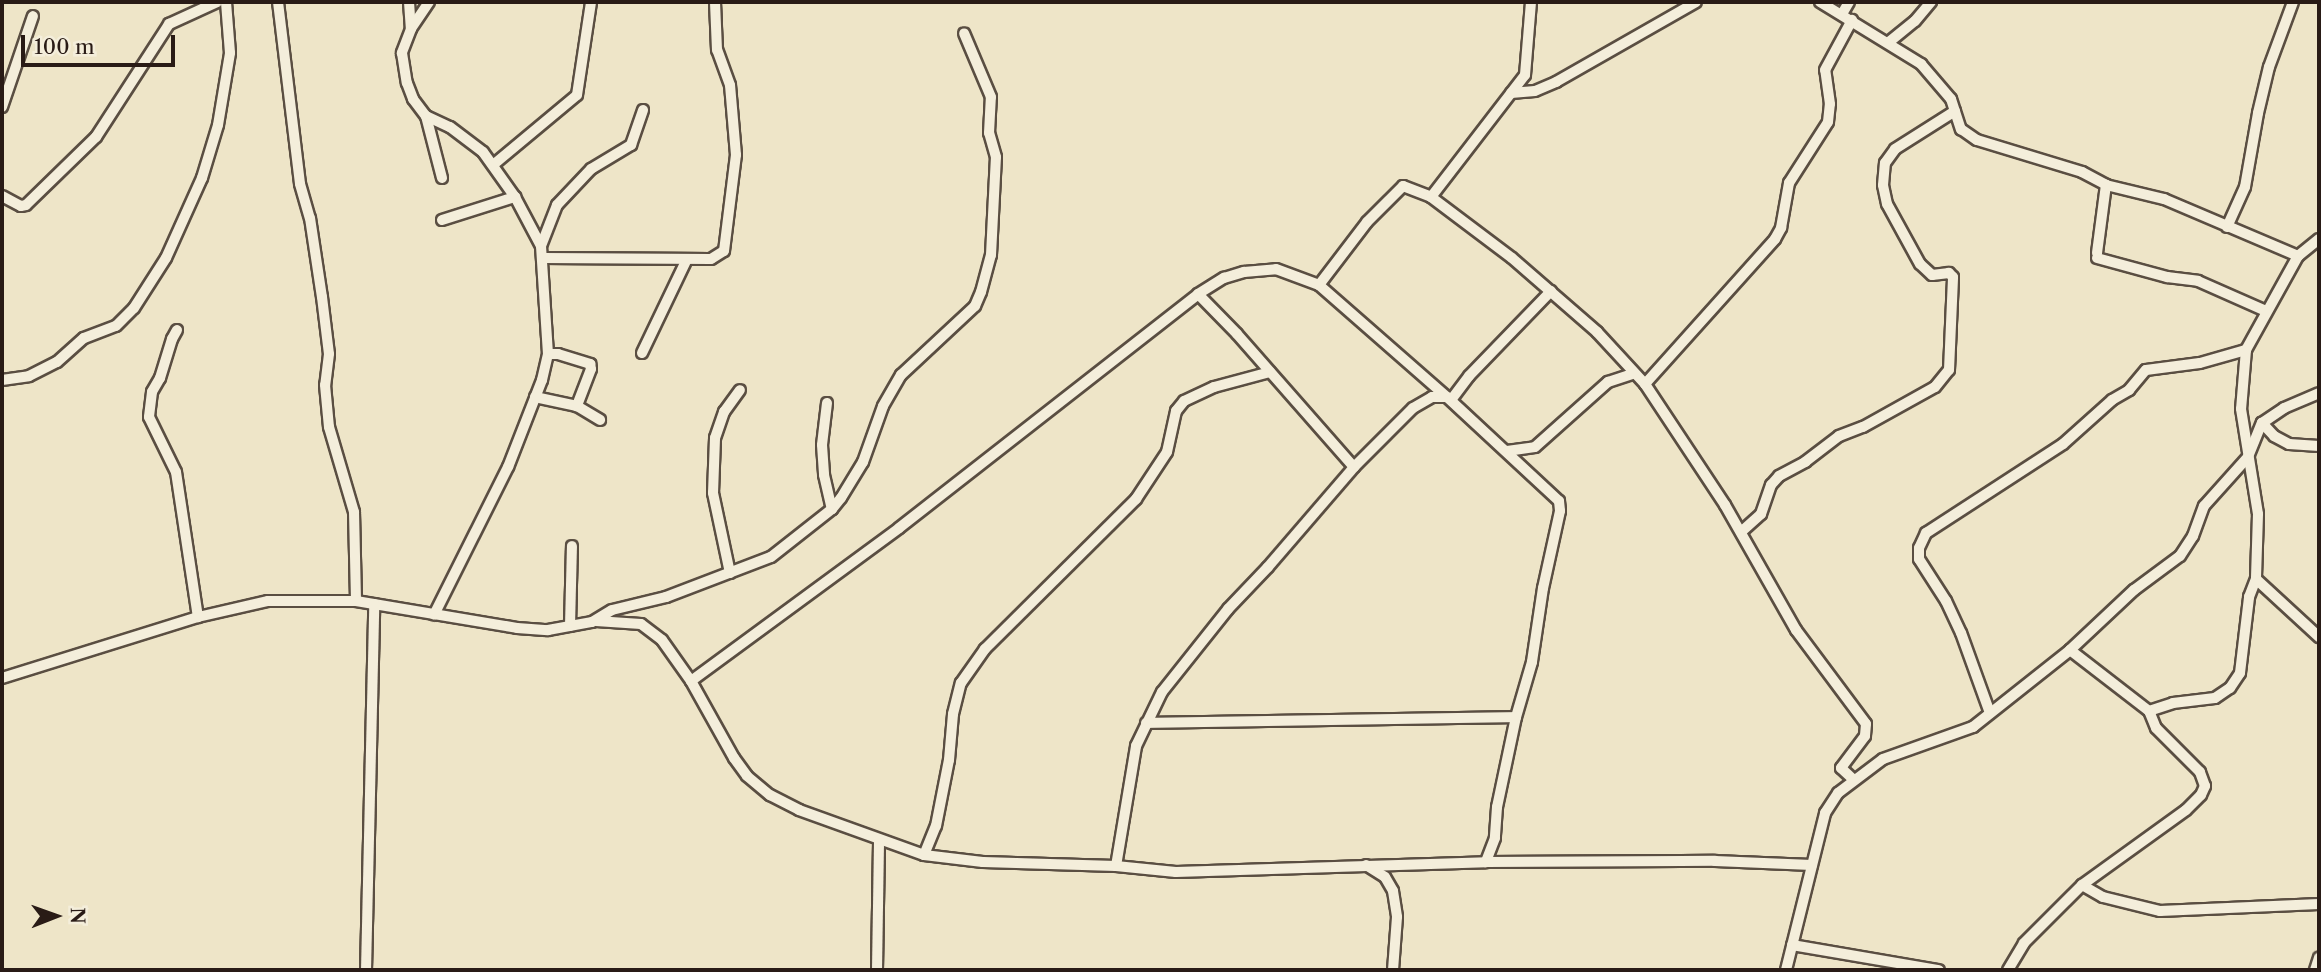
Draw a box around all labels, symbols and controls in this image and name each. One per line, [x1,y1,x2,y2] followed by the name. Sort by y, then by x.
[24,21,178,65] scale bar
[34,34,95,59] text: 100 m
[21,881,91,951] north arrow
[66,907,89,924] text: N

